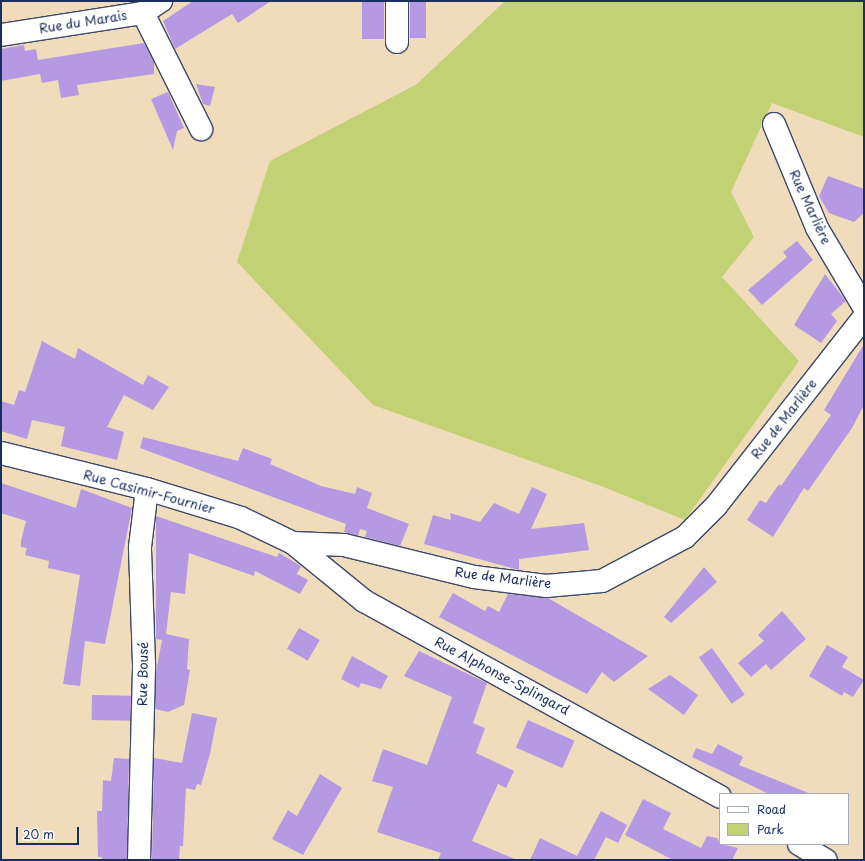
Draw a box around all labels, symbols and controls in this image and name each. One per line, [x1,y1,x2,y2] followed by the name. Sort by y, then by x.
[37,7,129,37] street label: Rue du Marais
[786,167,834,247] street label: Rue Marlière
[747,375,821,463] street label: Rue de Marlière
[81,467,217,517] street label: Rue Casimir-Fournier
[453,564,553,592] street label: Rue de Marlière
[432,634,572,718] street label: Rue Alphonse-Splingard
[135,641,151,707] street label: Rue Bousé
[719,793,849,845] legend
[757,800,786,818] text: Road
[18,819,81,845] scale bar
[757,820,784,838] text: Park
[23,825,54,843] text: 20 m

